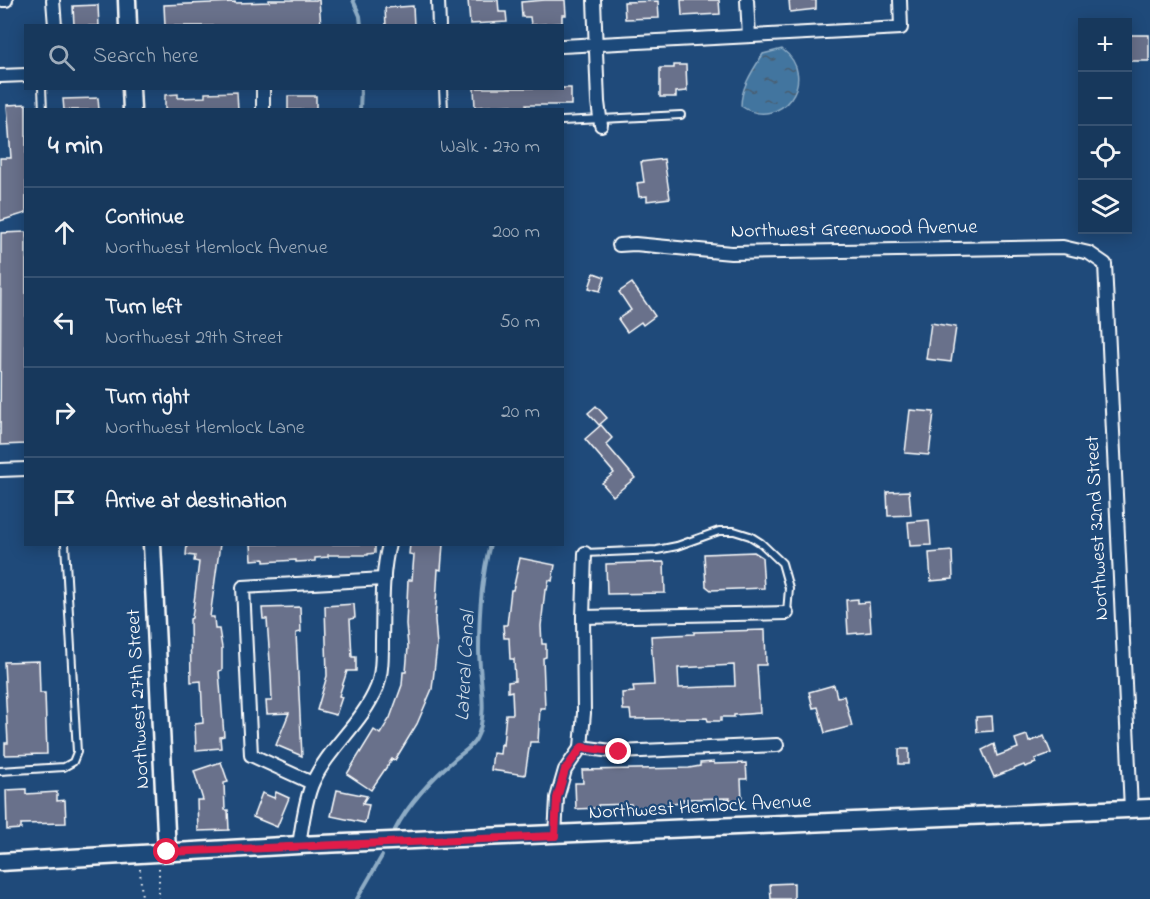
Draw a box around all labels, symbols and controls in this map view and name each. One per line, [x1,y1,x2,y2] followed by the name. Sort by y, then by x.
[1078,18,1132,234] map controls
[1078,18,1132,72] button: +
[24,24,564,90] search box
[45,41,78,74] icon: search
[93,41,198,73] text: Search here
[1078,72,1132,126] button: −
[1078,126,1132,180] button: locate
[48,128,103,166] text: 4 min
[440,133,540,162] text: Walk · 270 m
[1078,180,1132,234] button: layers
[105,202,184,234] text: Continue
[730,213,978,247] street label: Northwest Greenwood Avenue
[48,216,81,249] icon: ahead
[492,218,540,247] text: 200 m
[105,234,328,263] text: Northwest Hemlock Avenue
[105,292,182,324] text: Turn left
[48,306,81,339] icon: left
[499,308,540,337] text: 50 m
[105,324,283,353] text: Northwest 29th Street
[105,382,190,414] text: Turn right
[48,396,81,429] icon: right
[501,398,540,427] text: 20 m
[105,414,305,443] text: Northwest Hemlock Lane
[1079,435,1117,621] street label: Northwest 32nd Street
[48,486,81,519] icon: arrive
[105,486,287,518] text: Arrive at destination
[120,608,158,790] street label: Northwest 27th Street
[448,608,484,722] water label: Lateral Canal
[605,738,631,764] route end
[588,788,812,828] street label: Northwest Hemlock Avenue
[153,838,179,864] route start

